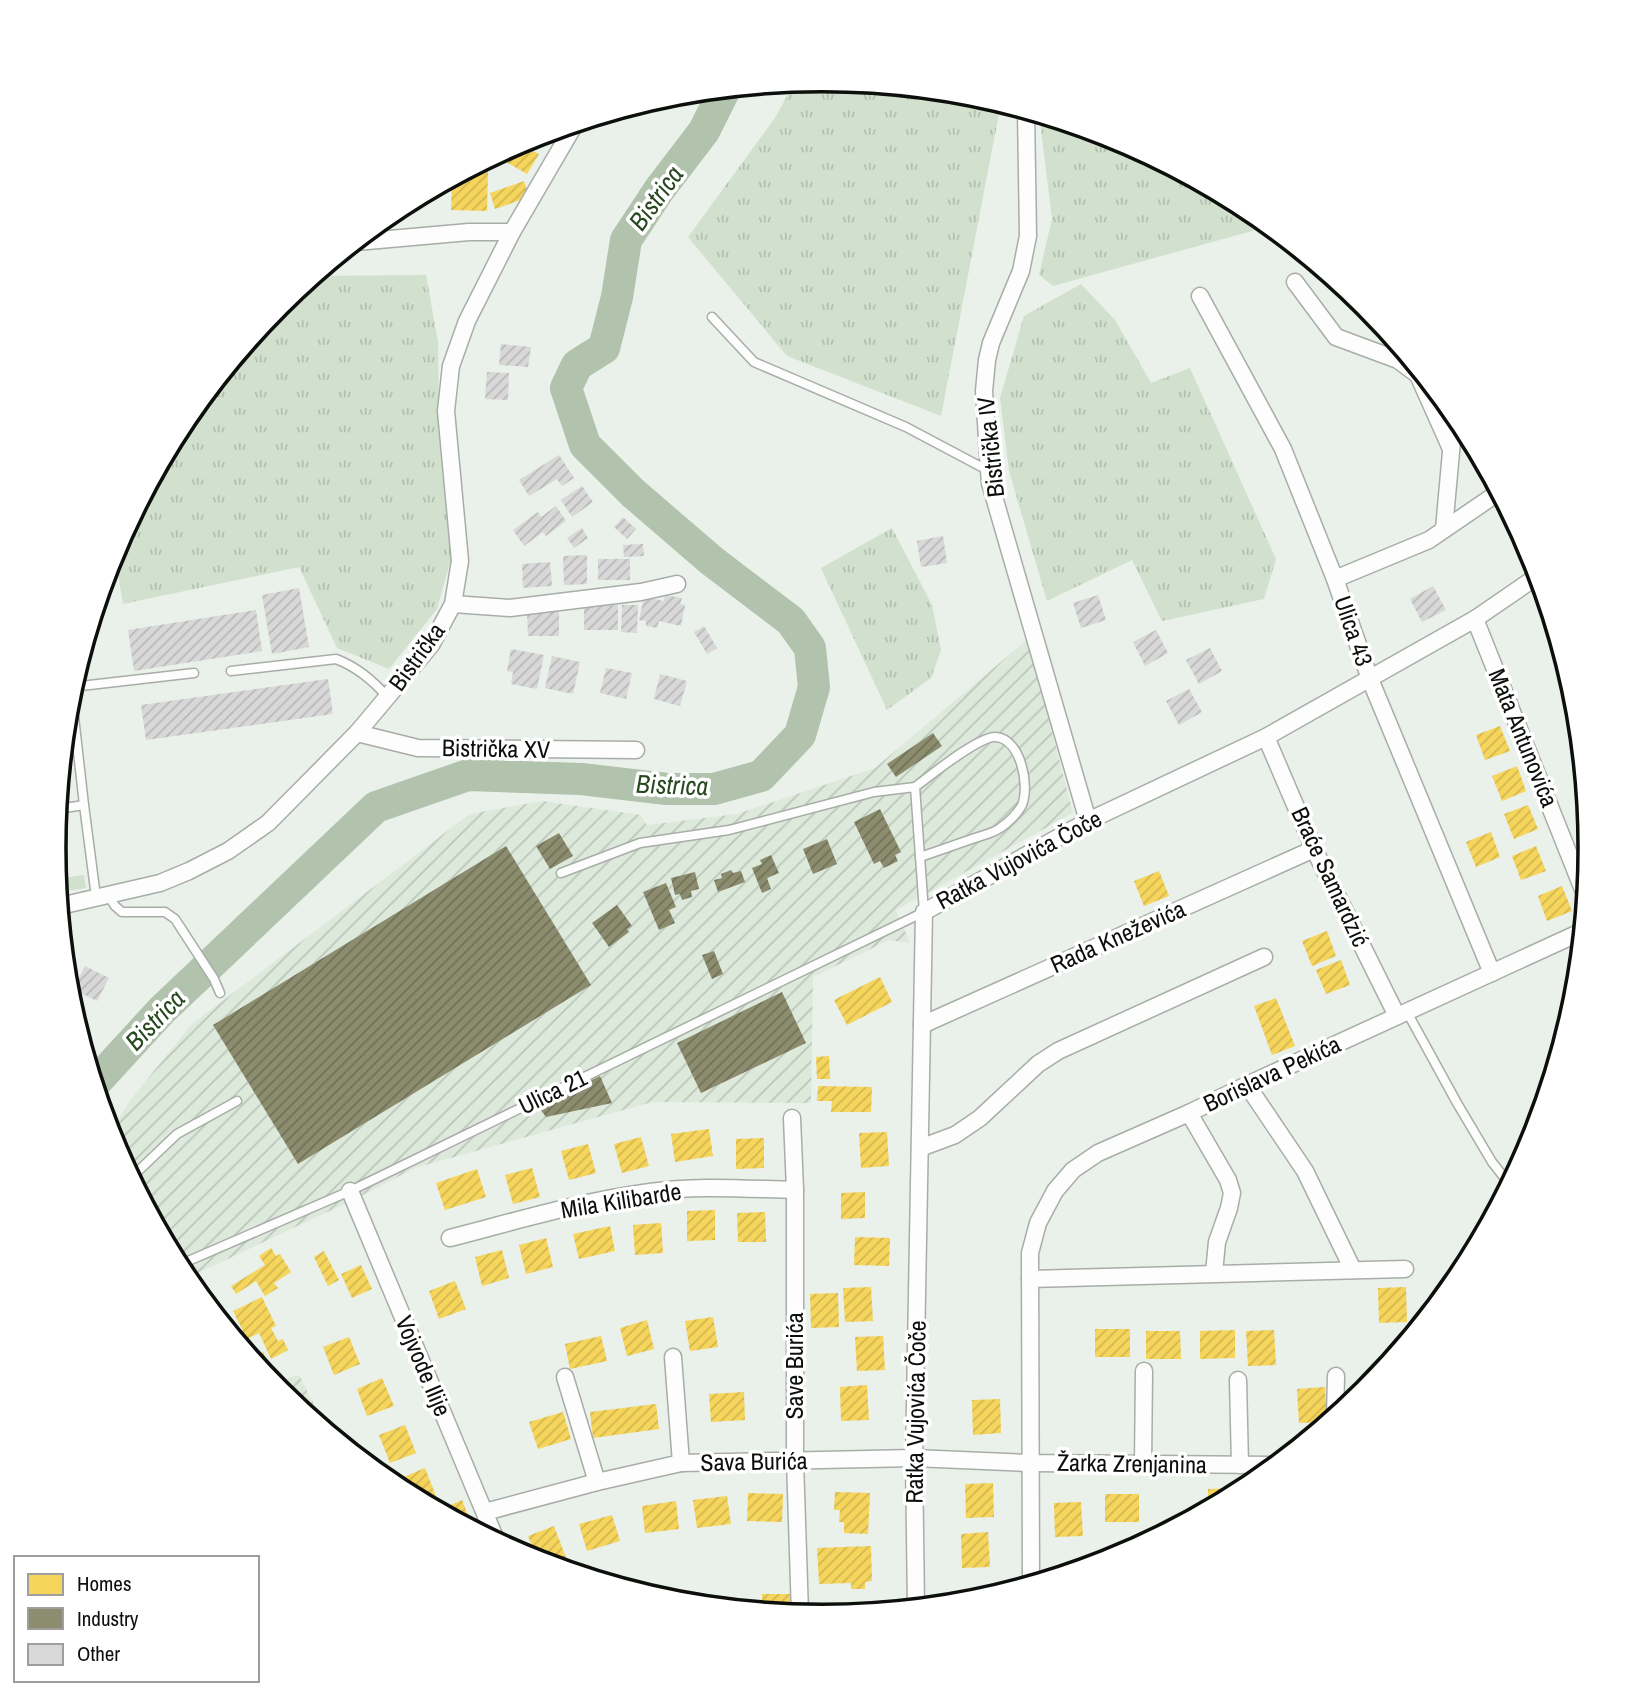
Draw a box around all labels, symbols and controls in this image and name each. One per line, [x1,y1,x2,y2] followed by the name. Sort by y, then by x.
[620,158,691,237] water label: Bistrica
[969,395,1011,499] street label: Bistrička IV
[1327,591,1381,670] street label: Ulica 43
[381,616,452,697] street label: Bistrička
[1482,664,1566,812] street label: Mata Antunovića
[442,731,550,765] street label: Bistrička XV
[635,766,709,803] water label: Bistrica
[1285,801,1377,952] street label: Braće Samardzić
[930,802,1107,916] street label: Ratka Vujovića Čoče
[1045,892,1190,980] street label: Rada Kneževića
[117,981,192,1058] water label: Bistrica
[1198,1027,1345,1119] street label: Borislava Pekića
[513,1061,592,1121] street label: Ulica 21
[558,1175,683,1225] street label: Mila Kilibarde
[388,1311,459,1421] street label: Vojvode Ilije
[778,1312,810,1420] street label: Save Burića
[897,1320,933,1504] street label: Ratka Vujovića Čoče
[700,1444,808,1478] street label: Sava Burića
[1057,1446,1207,1480] street label: Žarka Zrenjanina
[14,1556,259,1682] legend
[77,1569,132,1598] text: Homes
[77,1604,139,1633] text: Industry
[77,1639,120,1668] text: Other

